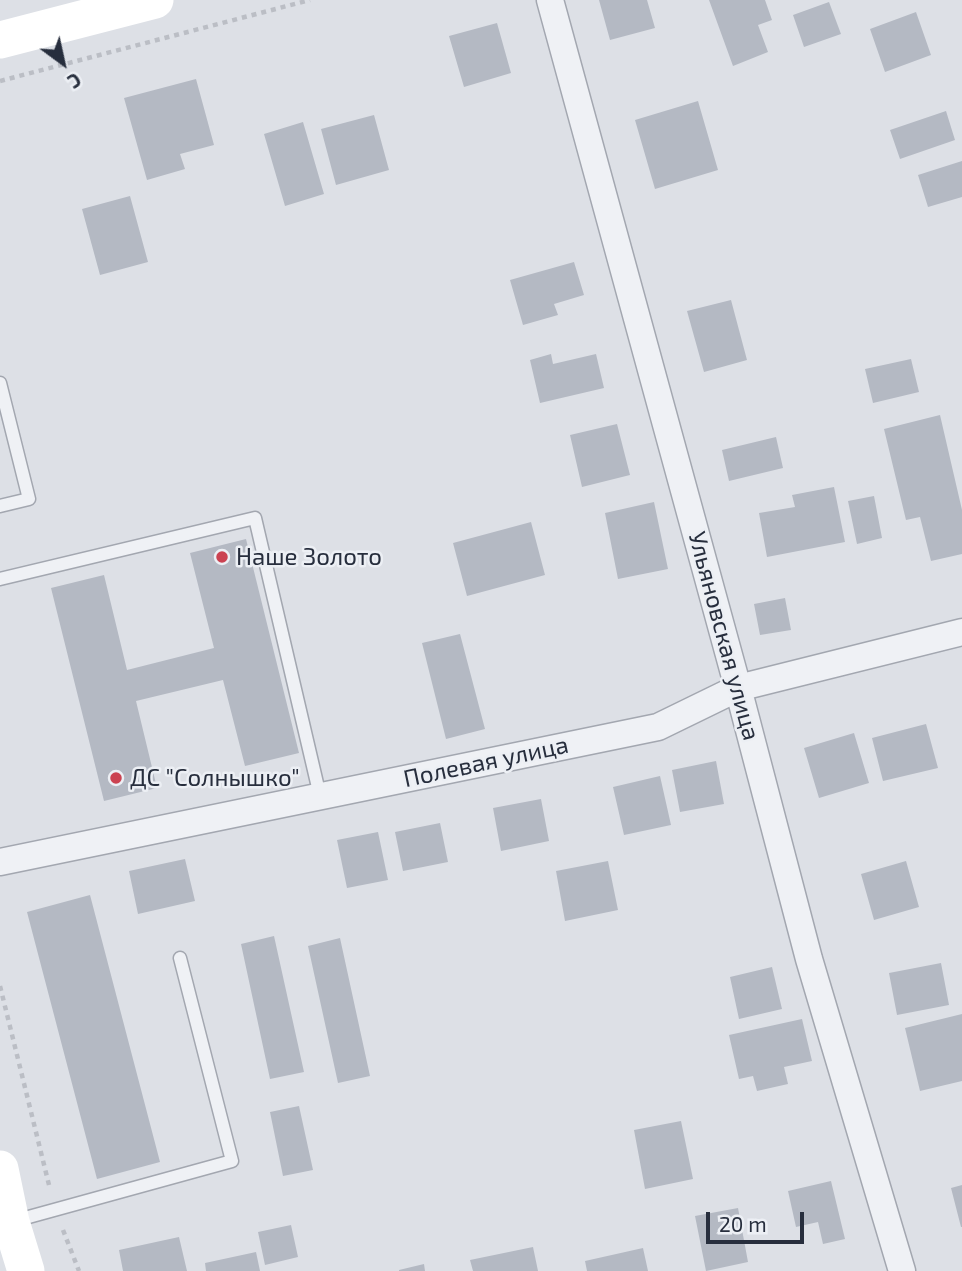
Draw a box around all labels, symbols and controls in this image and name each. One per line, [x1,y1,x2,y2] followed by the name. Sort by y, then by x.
[28,28,98,98] north arrow
[64,68,86,94] text: С
[682,528,766,744] street label: Ульяновская улица
[236,543,382,571] place label: Наше Золото
[214,549,230,565] marker: Наше Золото
[401,730,571,794] street label: Полевая улица
[130,764,300,792] place label: ДС "Солнышко"
[108,770,124,786] marker: ДС "Солнышко"
[710,1198,808,1242] scale bar
[719,1211,767,1236] text: 20 m

